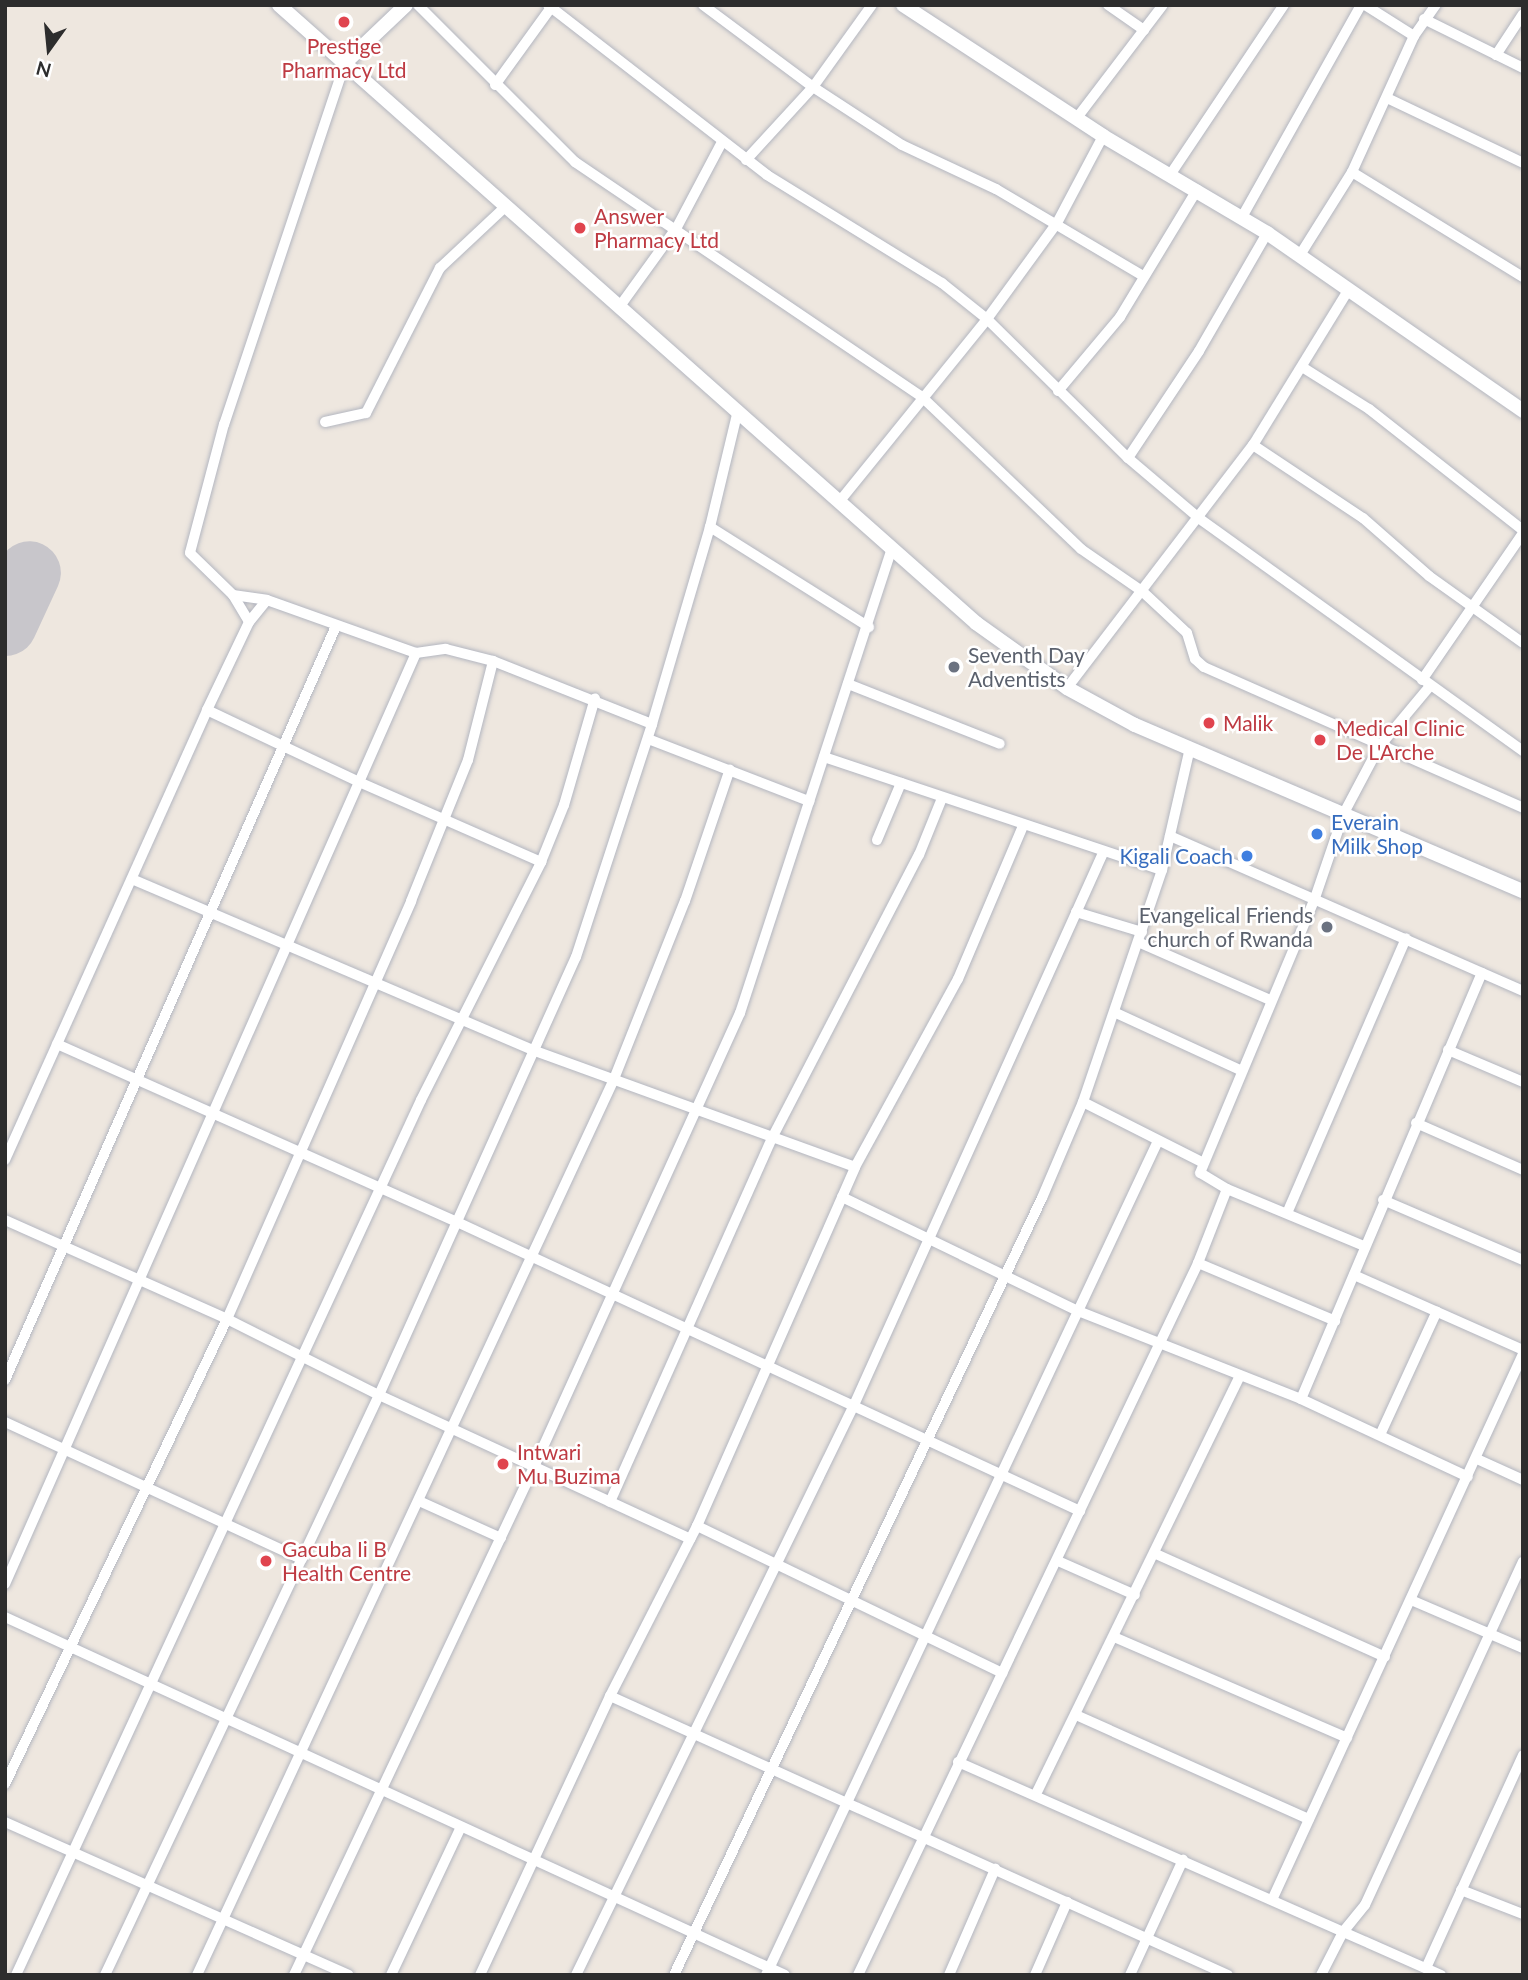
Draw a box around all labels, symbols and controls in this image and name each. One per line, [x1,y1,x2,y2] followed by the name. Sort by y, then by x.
[14,14,84,84] north arrow
[336,14,352,30] marker: Prestige Pharmacy Ltd
[281,33,407,83] place label: Prestige Pharmacy Ltd
[33,57,53,83] text: N
[594,203,719,253] place label: Answer Pharmacy Ltd
[572,220,588,236] marker: Answer Pharmacy Ltd
[968,642,1085,692] place label: Seventh Day Adventists
[946,659,962,675] marker: Seventh Day Adventists
[1223,710,1273,736] place label: Malik
[1201,715,1217,731] marker: Malik
[1336,715,1465,765] place label: Medical Clinic De L'Arche
[1310,730,1330,750] marker: Medical Clinic De L'Arche
[1331,809,1423,859] place label: Everain Milk Shop
[1309,826,1325,842] marker: Everain Milk Shop
[1119,843,1233,869] place label: Kigali Coach
[1239,848,1255,864] marker: Kigali Coach
[1139,902,1313,952] place label: Evangelical Friends church of Rwanda
[1319,919,1335,935] marker: Evangelical Friends church of Rwanda
[517,1439,621,1489] place label: Intwari Mu Buzima
[495,1456,511,1472] marker: Intwari Mu Buzima
[282,1536,411,1586] place label: Gacuba Ii B Health Centre
[256,1551,276,1571] marker: Gacuba Ii B Health Centre

